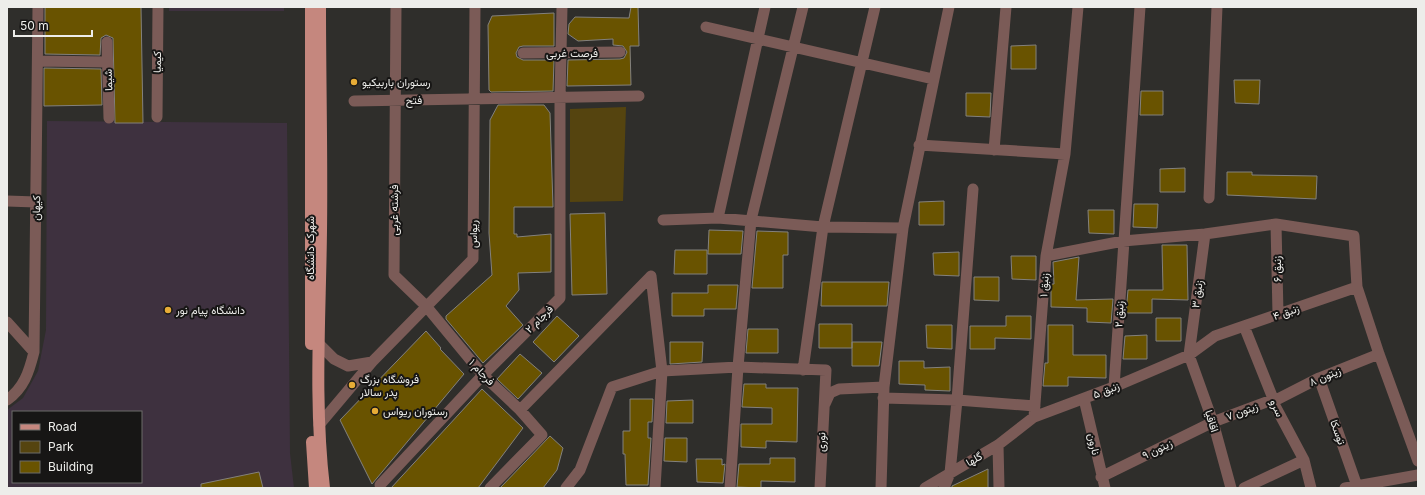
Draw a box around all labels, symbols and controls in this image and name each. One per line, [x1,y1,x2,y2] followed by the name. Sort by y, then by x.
[14,12,92,38] scale bar
[20,18,49,33] text: 50 m
[546,46,598,60] street label: فرصت غربی
[150,51,164,73] street label: کیمیا
[101,69,115,91] street label: شیما
[362,75,431,89] place label: رستوران باربیکیو
[349,77,359,87] marker: رستوران باربیکیو
[406,93,422,108] street label: فتح
[387,184,401,236] street label: فرشته غربی
[29,195,43,221] street label: کیهان
[303,216,317,280] street label: شهرک دانشگاه
[466,220,480,248] street label: ریواس
[1270,256,1284,282] street label: زنبق ۶
[1036,272,1052,297] street label: زنبق ۱
[1188,279,1206,309] street label: زنبق ۳
[1111,300,1127,328] street label: زنبق ۲
[1271,301,1301,323] street label: زنبق ۴
[522,302,557,337] street label: فرجام ۲
[175,303,245,318] place label: دانشگاه پیام نور
[163,305,173,315] marker: دانشگاه پیام نور
[465,356,498,389] street label: فرجام ۱
[1307,363,1343,389] street label: زیتون ۸
[359,372,419,400] place label: فروشگاه بزرگ پدر سالار
[1091,378,1122,402] street label: زنبق ۵
[347,380,357,390] marker: فروشگاه بزرگ پدر سالار
[1267,397,1287,419] street label: سرو
[1224,399,1260,423] street label: زیتون ۷
[383,404,448,418] place label: رستوران ریواس
[370,406,380,416] marker: رستوران ریواس
[1202,408,1222,434] street label: اقاقیا
[12,411,142,483] legend
[1327,418,1349,447] street label: توسکا
[48,419,77,434] text: Road
[814,432,828,452] street label: نوری
[1085,432,1103,456] street label: نارون
[1140,436,1175,462] street label: زیتون ۹
[48,439,74,454] text: Park
[963,449,985,469] street label: گلها
[48,459,93,474] text: Building

